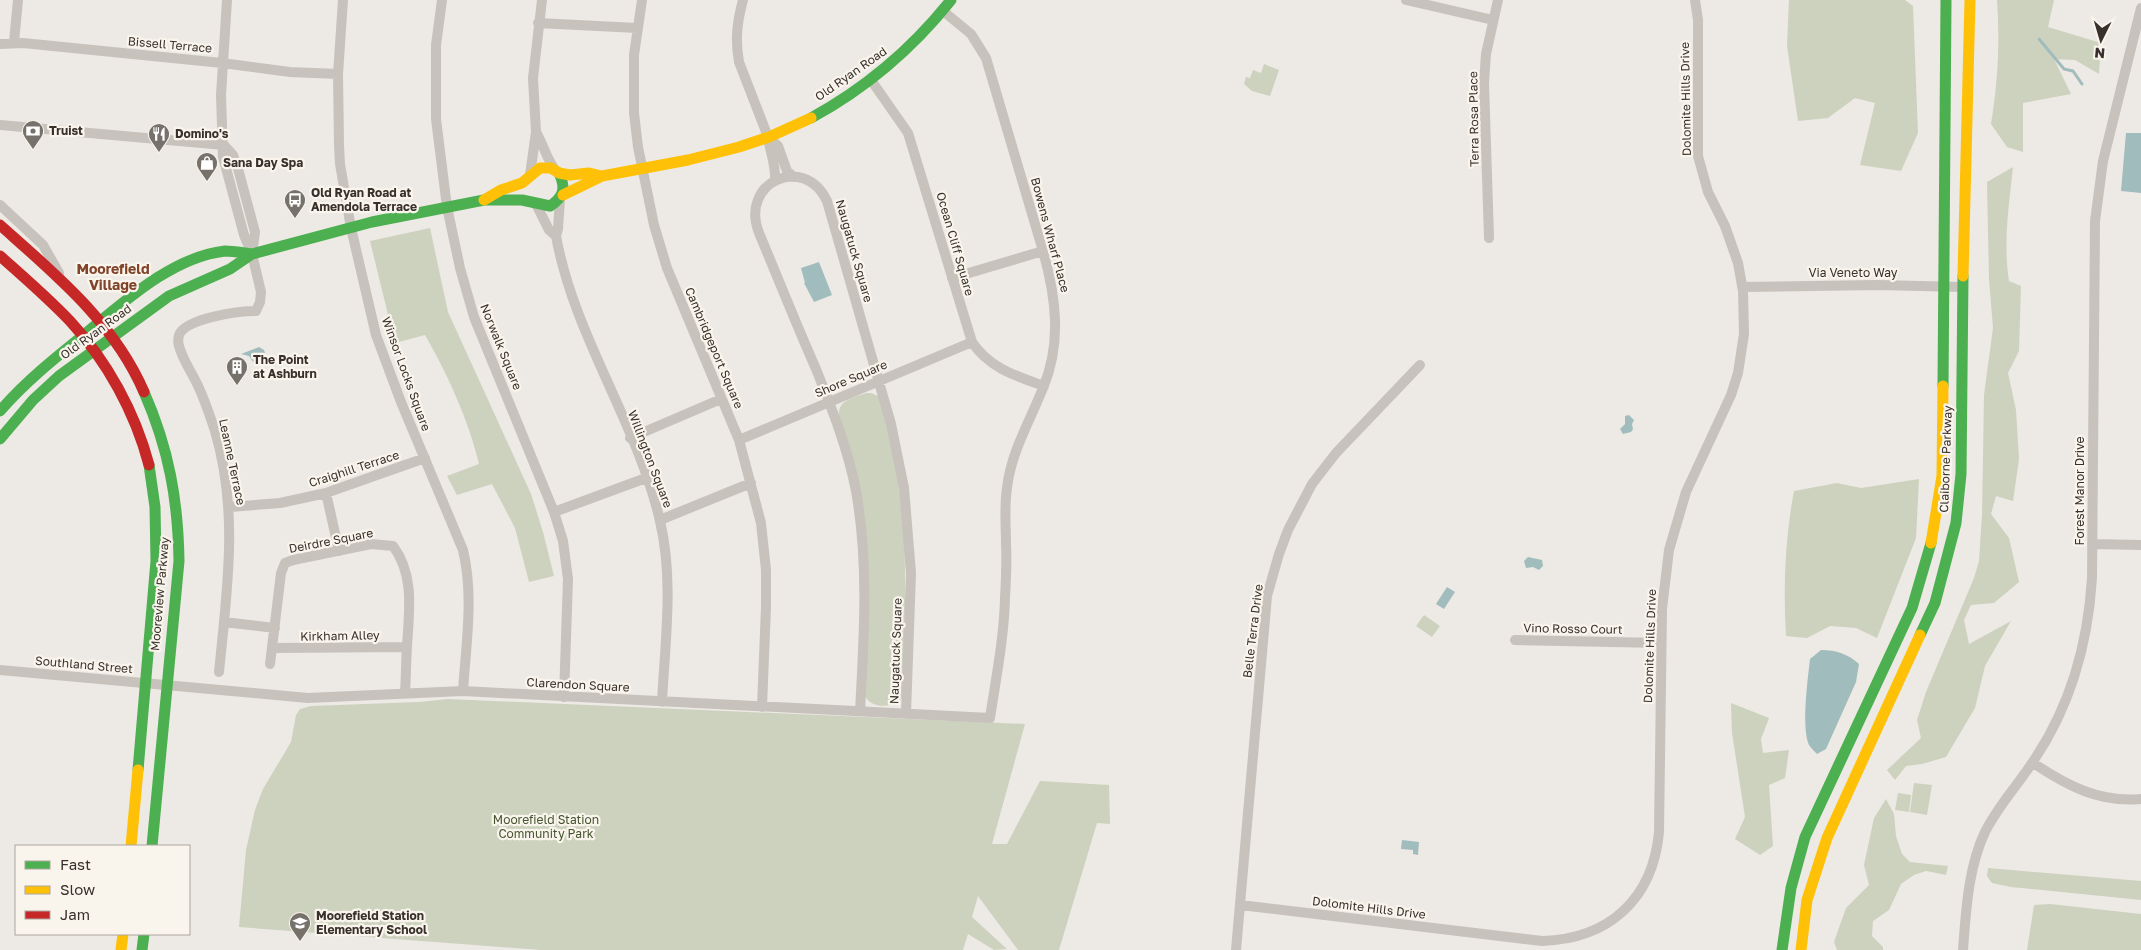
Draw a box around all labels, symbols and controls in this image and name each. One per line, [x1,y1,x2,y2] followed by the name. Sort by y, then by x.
[2076,15,2126,65] north arrow
[127,33,213,56] street label: Bissell Terrace
[1677,42,1694,156] street label: Dolomite Hills Drive
[812,43,889,104] street label: Old Ryan Road
[2094,45,2106,62] text: N
[1465,71,1482,167] street label: Terra Rosa Place
[21,119,45,150] bank icon: Truist
[147,122,171,153] restaurant icon: Domino's
[49,123,83,138] place label: Truist
[175,126,229,141] place label: Domino's
[195,151,219,182] shop icon: Sana Day Spa
[223,155,303,170] place label: Sana Day Spa
[1028,176,1073,294] street label: Bowens Wharf Place
[311,185,417,214] place label: Old Ryan Road at Amendola Terrace
[283,188,307,219] bus stop icon: Old Ryan Road at Amendola Terrace
[933,190,977,298] street label: Ocean Cliff Square
[833,198,876,304] street label: Naugatuck Square
[76,260,150,293] district label: Moorefield Village
[1809,265,1898,280] street label: Via Veneto Way
[682,285,747,411] street label: Cambridgeport Square
[57,301,134,362] street label: Old Ryan Road
[477,301,526,392] street label: Norwalk Square
[379,315,434,433] street label: Winsor Locks Square
[253,352,317,381] place label: The Point at Ashburn
[225,355,249,386] building icon: The Point at Ashburn
[812,357,889,401] street label: Shore Square
[1936,405,1955,513] street label: Claiborne Parkway
[625,408,676,510] street label: Willington Square
[216,417,249,507] street label: Leanne Terrace
[2072,436,2087,546] street label: Forest Manor Drive
[307,447,401,490] street label: Craighill Terrace
[287,525,374,556] street label: Deirdre Square
[147,536,172,652] street label: Mooreview Parkway
[1239,583,1266,679] street label: Belle Terra Drive
[1640,589,1659,703] street label: Dolomite Hills Drive
[886,598,905,704] street label: Naugatuck Square
[1523,620,1623,637] street label: Vino Rosso Court
[300,627,380,644] street label: Kirkham Alley
[34,653,134,676] street label: Southland Street
[526,674,630,695] street label: Clarendon Square
[493,812,599,841] park label: Moorefield Station Community Park
[15,845,190,935] legend
[60,855,91,873] text: Fast
[60,880,95,898] text: Slow
[1311,893,1427,922] street label: Dolomite Hills Drive
[60,905,90,923] text: Jam
[316,908,427,937] place label: Moorefield Station Elementary School
[288,911,312,942] school or university icon: Moorefield Station Elementary School

